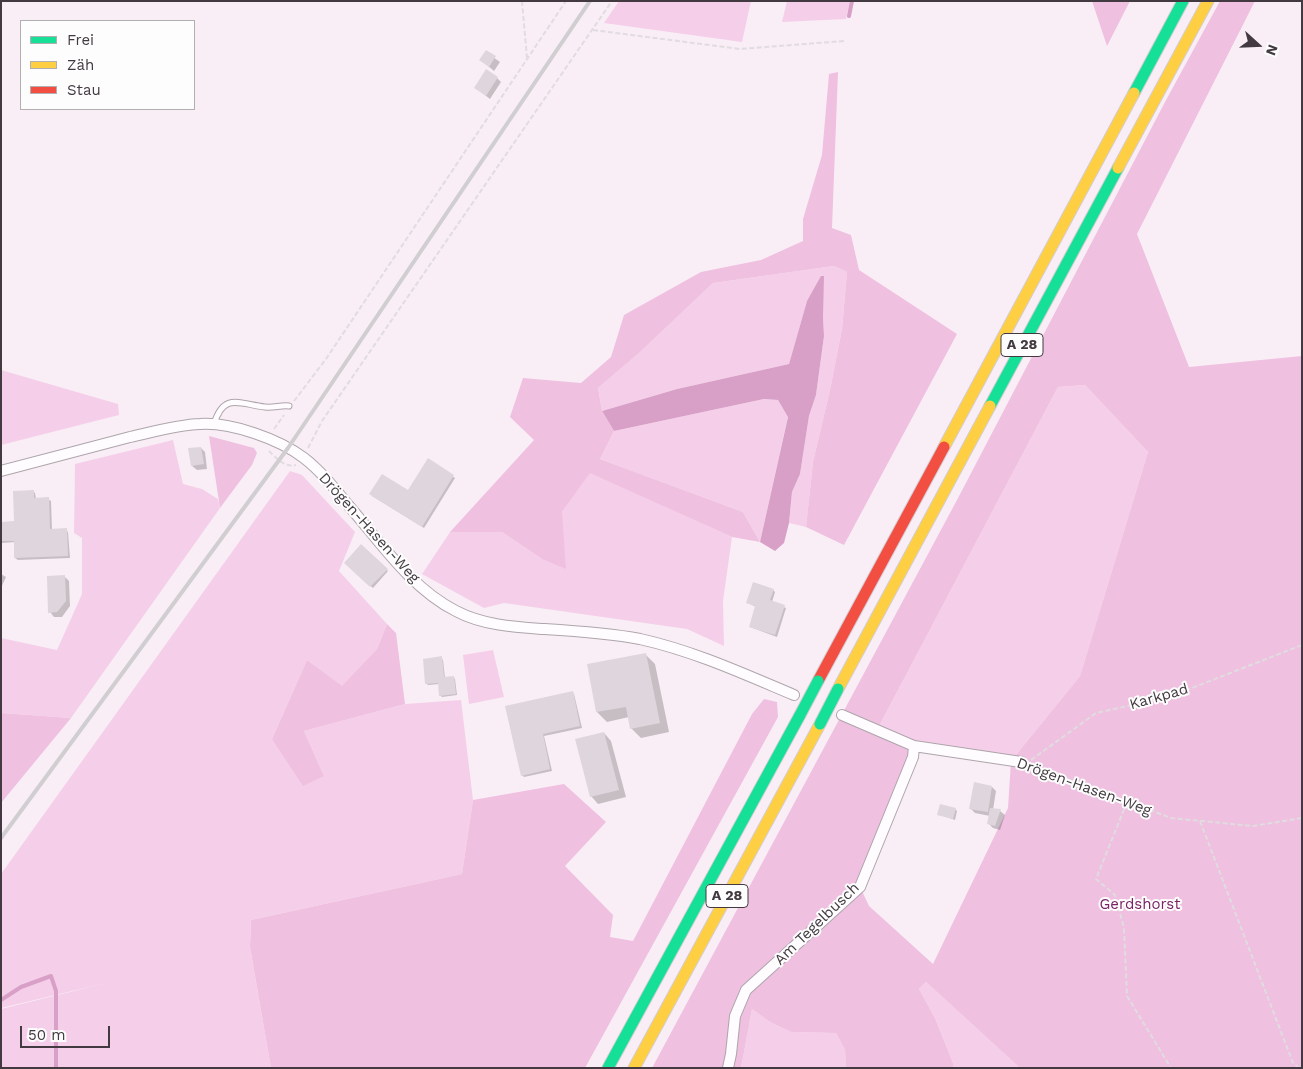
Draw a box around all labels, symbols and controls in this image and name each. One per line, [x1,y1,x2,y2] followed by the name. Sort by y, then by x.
[20,20,195,110] legend
[1233,20,1283,70] north arrow
[67,31,94,49] text: Frei
[1263,43,1281,58] text: N
[67,56,94,74] text: Zäh
[67,81,101,99] text: Stau
[1001,334,1043,356] road number: A 28
[315,469,423,587] street label: Drögen-Hasen-Weg
[1128,680,1190,714] street label: Karkpad
[1014,754,1154,820] street label: Drögen-Hasen-Weg
[771,879,863,969] street label: Am Tegelbusch
[706,884,748,908] road number: A 28
[1100,896,1180,914] park label: Gerdshorst
[22,1016,112,1048] scale bar
[28,1026,65,1044] text: 50 m

